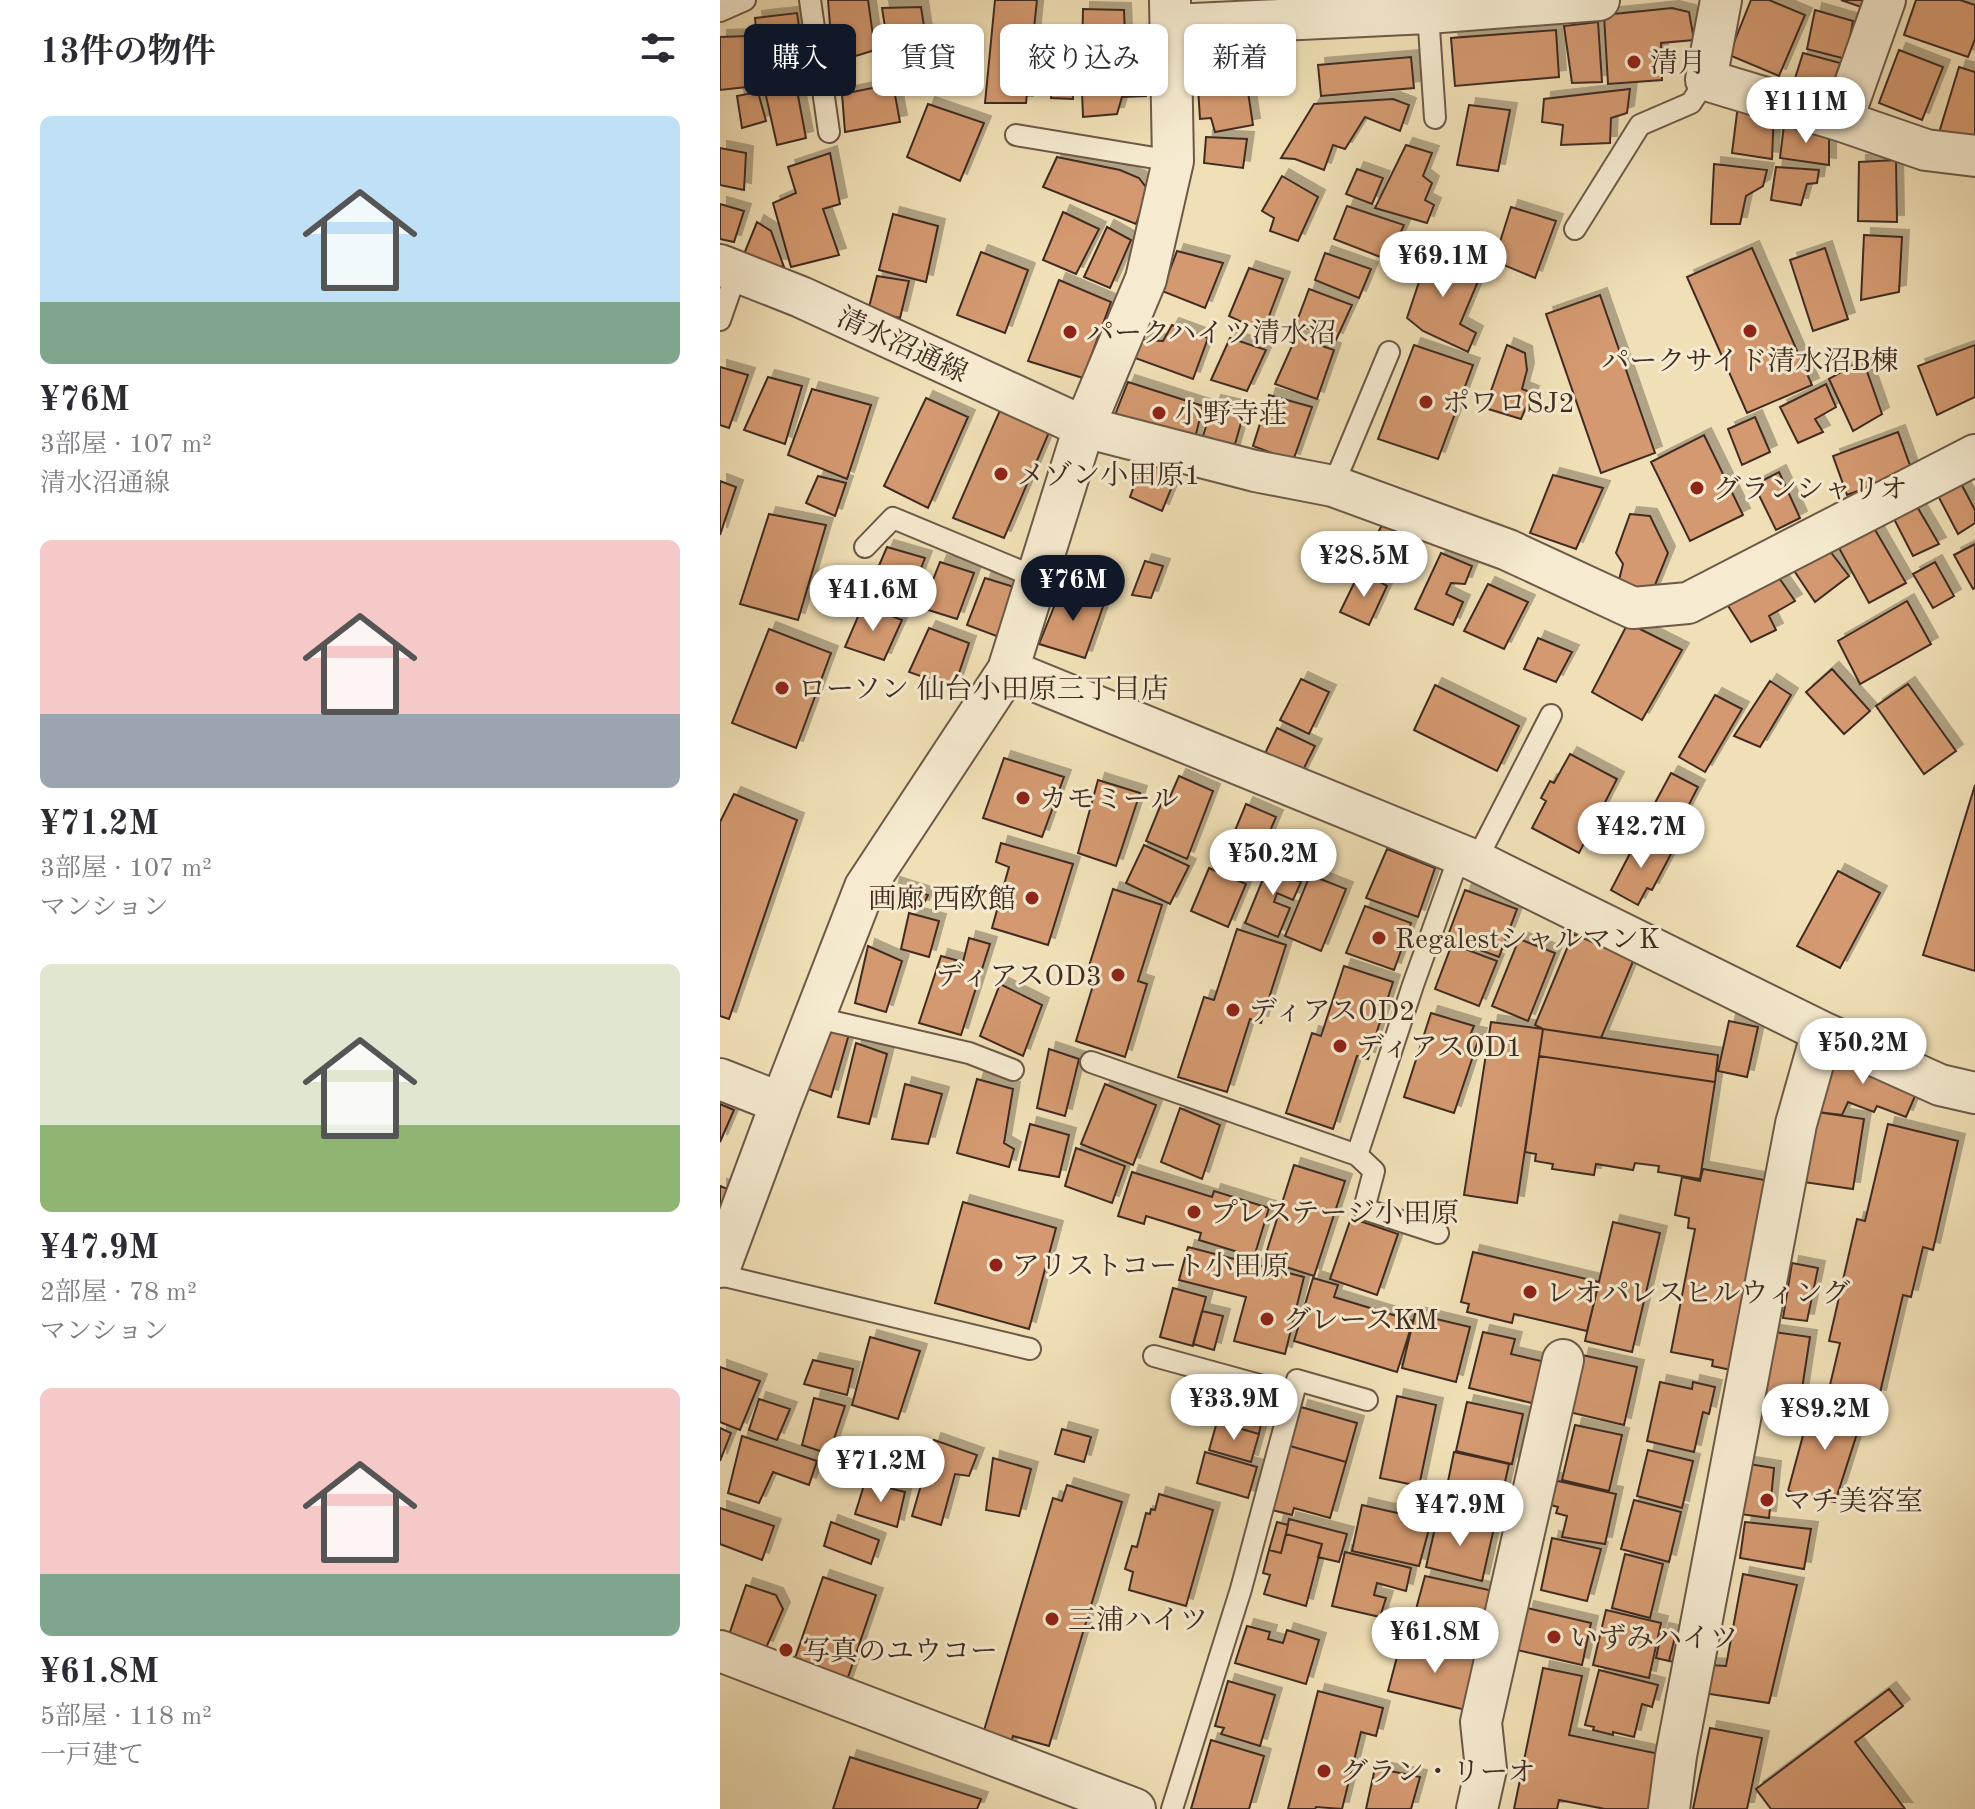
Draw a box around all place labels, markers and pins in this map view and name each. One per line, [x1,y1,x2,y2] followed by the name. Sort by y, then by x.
[1650,48,1706,79] place label: 清月
[1625,53,1643,71] marker: 清月
[1750,77,1862,145] pin: ¥111M
[1378,231,1508,299] pin: ¥69.1M
[1086,318,1336,349] place label: パークハイツ清水沼
[1741,322,1759,340] marker: パークサイド清水沼B棟
[1061,323,1079,341] marker: パークハイツ清水沼
[1601,346,1899,377] place label: パークサイド清水沼B棟
[1442,389,1575,419] place label: ポワロSJ2
[1417,393,1435,411] marker: ポワロSJ2
[1175,399,1287,430] place label: 小野寺荘
[1150,404,1168,422] marker: 小野寺荘
[1017,460,1200,491] place label: メゾン小田原1
[992,465,1010,483] marker: メゾン小田原1
[1713,475,1907,505] place label: グランシャリオ
[1688,479,1706,497] marker: グランシャリオ
[1299,531,1429,599] pin: ¥28.5M
[1026,555,1120,623] pin: ¥76M
[808,565,938,633] pin: ¥41.6M
[798,674,1169,705] place label: ローソン 仙台小田原三丁目店
[773,679,791,697] marker: ローソン 仙台小田原三丁目店
[1039,786,1178,815] place label: カモミール
[1014,789,1032,807] marker: カモミール
[1576,802,1706,870] pin: ¥42.7M
[1208,829,1338,897] pin: ¥50.2M
[868,884,1016,915] place label: 画廊 西欧館
[1023,889,1041,907] marker: 画廊 西欧館
[1395,927,1660,955] place label: RegalestシャルマンK
[1370,929,1388,947] marker: RegalestシャルマンK
[936,962,1102,992] place label: ディアスOD3
[1109,966,1127,984] marker: ディアスOD3
[1249,997,1415,1027] place label: ディアスOD2
[1224,1001,1242,1019] marker: ディアスOD2
[1798,1018,1928,1086] pin: ¥50.2M
[1356,1033,1522,1063] place label: ディアスOD1
[1331,1037,1349,1055] marker: ディアスOD1
[1210,1198,1459,1229] place label: プレステージ小田原
[1185,1203,1203,1221] marker: プレステージ小田原
[1012,1251,1289,1282] place label: アリストコート小田原
[987,1256,1005,1274] marker: アリストコート小田原
[1546,1279,1850,1309] place label: レオパレスヒルウィング
[1521,1283,1539,1301] marker: レオパレスヒルウィング
[1283,1306,1438,1336] place label: グレースKM
[1258,1310,1276,1328] marker: グレースKM
[1169,1374,1299,1442] pin: ¥33.9M
[1760,1384,1890,1452] pin: ¥89.2M
[816,1436,946,1504] pin: ¥71.2M
[1395,1480,1525,1548] pin: ¥47.9M
[1783,1486,1923,1517] place label: マチ美容室
[1758,1491,1776,1509] marker: マチ美容室
[1068,1605,1208,1636] place label: 三浦ハイツ
[1370,1607,1500,1675] pin: ¥61.8M
[1043,1610,1061,1628] marker: 三浦ハイツ
[1570,1623,1738,1654] place label: いずみハイツ
[1545,1628,1563,1646] marker: いずみハイツ
[802,1636,998,1667] place label: 写真のユウコー
[777,1641,795,1659] marker: 写真のユウコー
[1340,1758,1535,1788] place label: グラン・リーオ
[1315,1762,1333,1780] marker: グラン・リーオ

